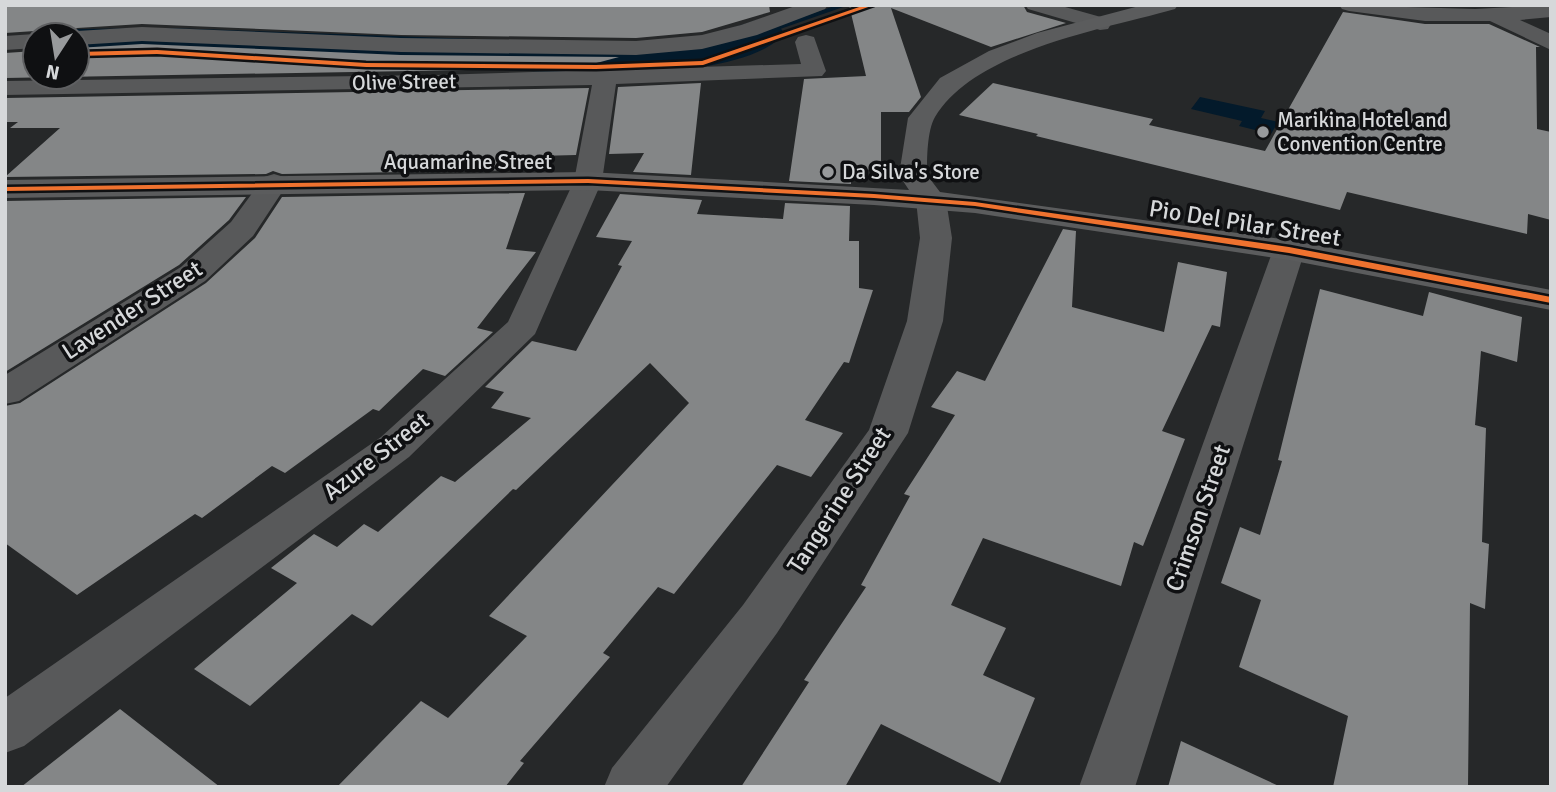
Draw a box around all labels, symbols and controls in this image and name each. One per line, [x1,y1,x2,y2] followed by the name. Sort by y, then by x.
[21,21,91,91] north arrow
[44,59,62,85] text: N
[352,68,456,96] street label: Olive Street
[1277,107,1448,157] place label: Marikina Hotel and Convention Centre
[1255,124,1271,140] marker: Marikina Hotel and Convention Centre
[384,149,552,175] street label: Aquamarine Street
[842,159,980,185] place label: Da Silva's Store
[820,164,836,180] marker: Da Silva's Store
[1147,193,1343,253] street label: Pio Del Pilar Street
[56,254,208,366] street label: Lavender Street
[317,405,435,507] street label: Azure Street
[780,421,898,579] street label: Tangerine Street
[1159,441,1237,595] street label: Crimson Street

